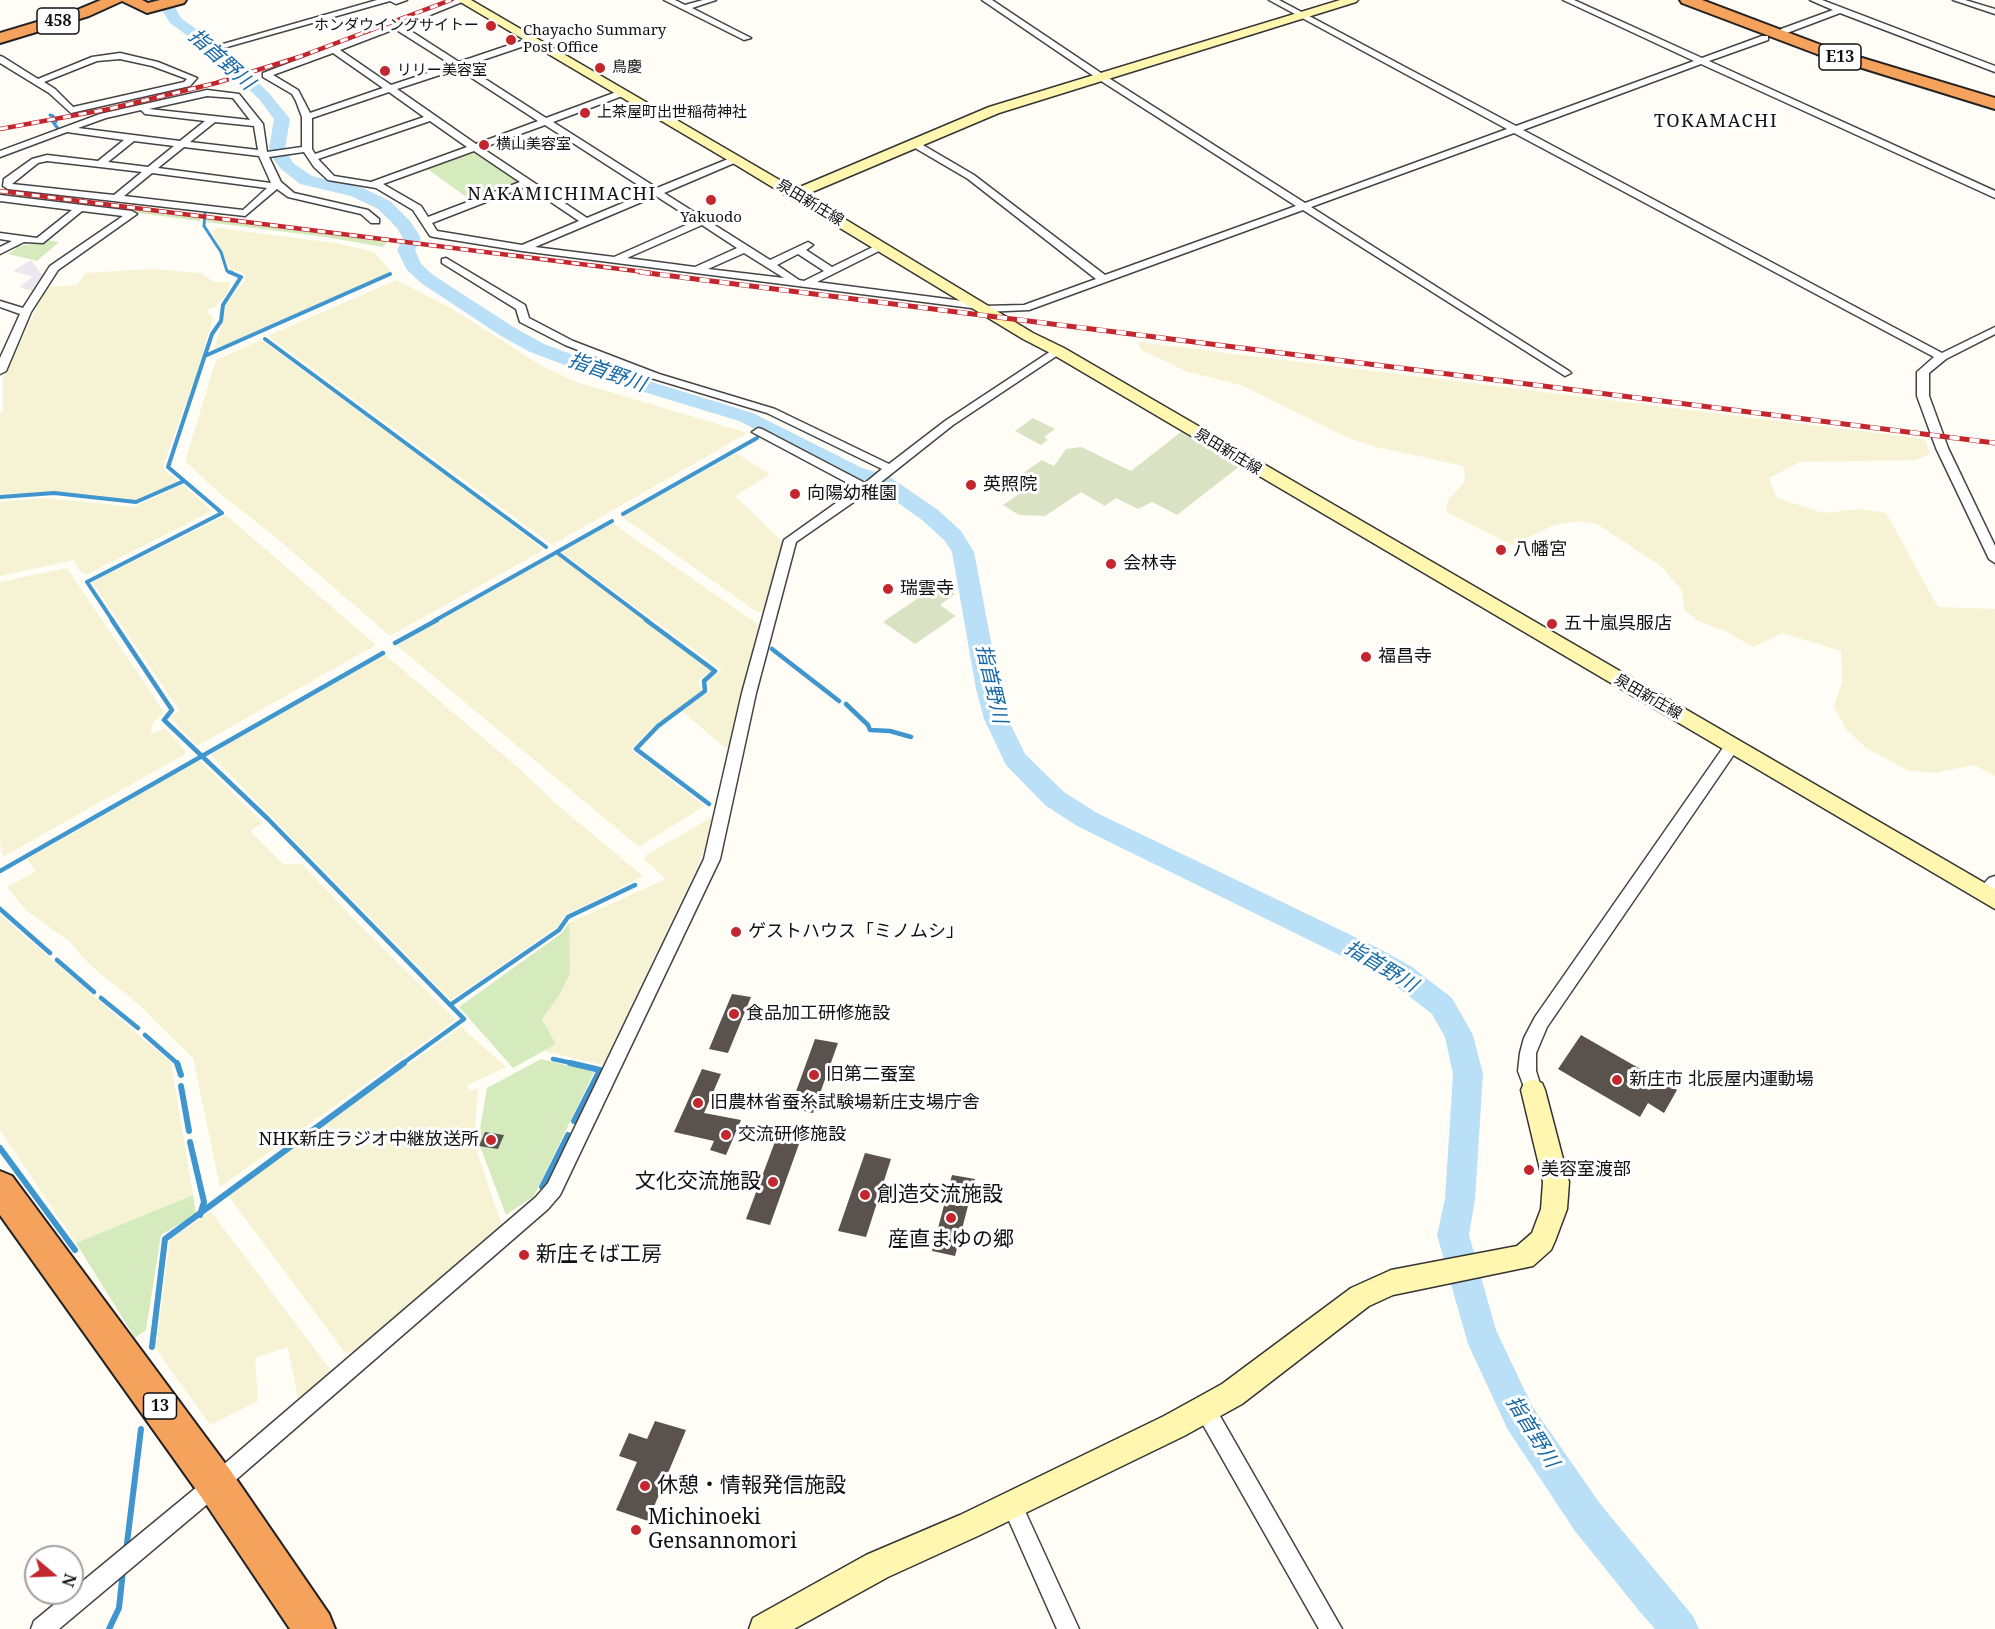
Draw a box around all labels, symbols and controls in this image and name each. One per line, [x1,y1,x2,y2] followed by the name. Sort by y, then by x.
[37,8,79,34] road number: 458
[314,17,479,35] place label: ホンダウイングサイトー
[484,19,498,33] marker: ホンダウイングサイトー
[523,22,666,57] place label: Chayacho Summary Post Office
[183,24,259,96] water label: 指首野川
[504,33,518,47] marker: Chayacho Summary Post Office
[1819,44,1861,70] road number: E13
[612,59,642,77] place label: 鳥慶
[593,61,607,75] marker: 鳥慶
[397,62,487,80] place label: リリー美容室
[378,64,392,78] marker: リリー美容室
[597,104,747,122] place label: 上茶屋町出世稲荷神社
[578,106,592,120] marker: 上茶屋町出世稲荷神社
[1654,111,1778,133] district label: TOKAMACHI
[496,136,571,154] place label: 横山美容室
[477,138,491,152] marker: 横山美容室
[773,176,847,230] street label: 泉田新庄線
[467,184,657,206] district label: NAKAMICHIMACHI
[704,193,718,207] marker: Yakuodo
[680,209,742,227] place label: Yakuodo
[565,349,649,397] water label: 指首野川
[1191,425,1265,479] street label: 泉田新庄線
[983,474,1037,496] place label: 英照院
[964,478,978,492] marker: 英照院
[807,483,897,505] place label: 向陽幼稚園
[788,487,802,501] marker: 向陽幼稚園
[1513,539,1567,561] place label: 八幡宮
[1494,543,1508,557] marker: 八幡宮
[1123,553,1177,575] place label: 会林寺
[1104,557,1118,571] marker: 会林寺
[900,578,954,600] place label: 瑞雲寺
[881,582,895,596] marker: 瑞雲寺
[1564,613,1672,635] place label: 五十嵐呉服店
[1545,617,1559,631] marker: 五十嵐呉服店
[970,642,1012,726] water label: 指首野川
[1378,646,1432,668] place label: 福昌寺
[1359,650,1373,664] marker: 福昌寺
[1611,670,1685,724] street label: 泉田新庄線
[748,921,964,943] place label: ゲストハウス「ミノムシ」
[729,925,743,939] marker: ゲストハウス「ミノムシ」
[1341,936,1421,998] water label: 指首野川
[746,1003,890,1025] place label: 食品加工研修施設
[727,1007,741,1021] marker: 食品加工研修施設
[826,1064,916,1086] place label: 旧第二蚕室
[807,1068,821,1082] marker: 旧第二蚕室
[1629,1069,1814,1091] place label: 新庄市 北辰屋内運動場
[1610,1073,1624,1087] marker: 新庄市 北辰屋内運動場
[710,1092,980,1114] place label: 旧農林省蚕糸試験場新庄支場庁舎
[691,1096,705,1110] marker: 旧農林省蚕糸試験場新庄支場庁舎
[738,1124,846,1146] place label: 交流研修施設
[719,1128,733,1142] marker: 交流研修施設
[258,1129,479,1151] place label: NHK新庄ラジオ中継放送所
[484,1133,498,1147] marker: NHK新庄ラジオ中継放送所
[1541,1159,1631,1181] place label: 美容室渡部
[1522,1163,1536,1177] marker: 美容室渡部
[635,1169,761,1195] place label: 文化交流施設
[766,1175,780,1189] marker: 文化交流施設
[877,1182,1003,1208] place label: 創造交流施設
[858,1188,872,1202] marker: 創造交流施設
[944,1211,958,1225] marker: 産直まゆの郷
[888,1227,1014,1253] place label: 産直まゆの郷
[536,1242,662,1268] place label: 新庄そば工房
[517,1248,531,1262] marker: 新庄そば工房
[1501,1392,1563,1472] water label: 指首野川
[144,1393,176,1419] road number: 13
[657,1473,846,1499] place label: 休憩・情報発信施設
[638,1479,652,1493] marker: 休憩・情報発信施設
[648,1505,797,1555] place label: Michinoeki Gensannomori
[629,1523,643,1537] marker: Michinoeki Gensannomori
[24,1545,84,1605] north arrow
[57,1571,82,1590] text: N

